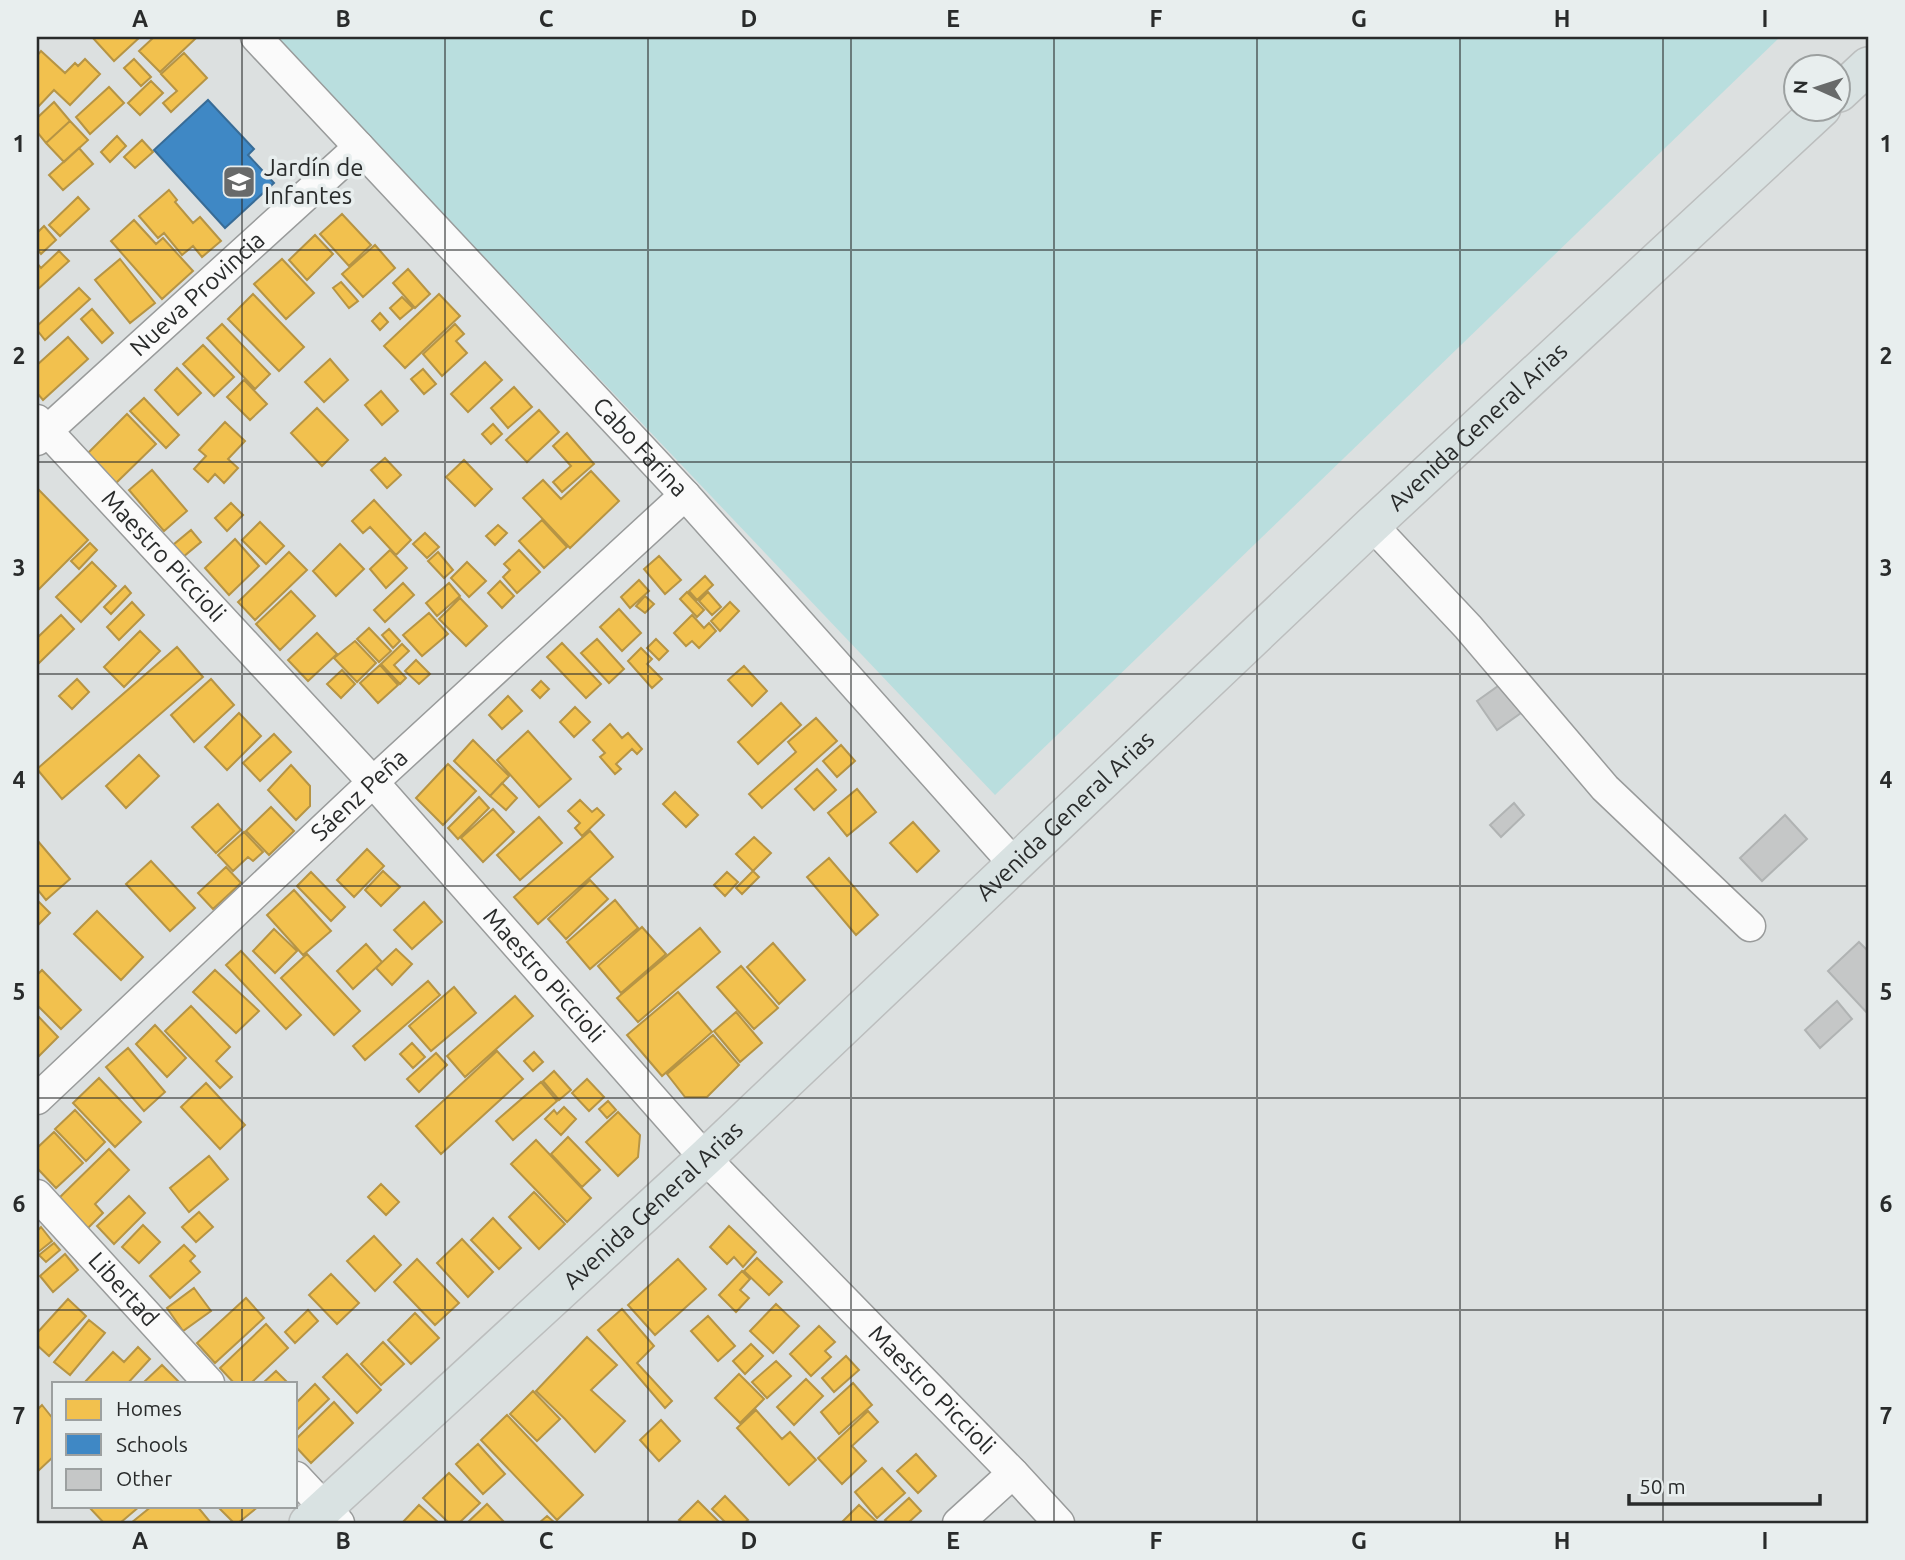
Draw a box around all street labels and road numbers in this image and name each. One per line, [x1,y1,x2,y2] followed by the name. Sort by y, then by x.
[125,226,270,361] street label: Nueva Provincia
[1382,337,1573,516] street label: Avenida General Arias
[588,392,693,502] street label: Cabo Farina
[96,485,231,627] street label: Maestro Piccioli
[971,725,1159,906] street label: Avenida General Arias
[305,743,413,846] street label: Sáenz Peña
[478,903,610,1048] street label: Maestro Piccioli
[558,1116,748,1294] street label: Avenida General Arias
[83,1247,164,1332] street label: Libertad
[863,1320,1001,1460] street label: Maestro Piccioli

